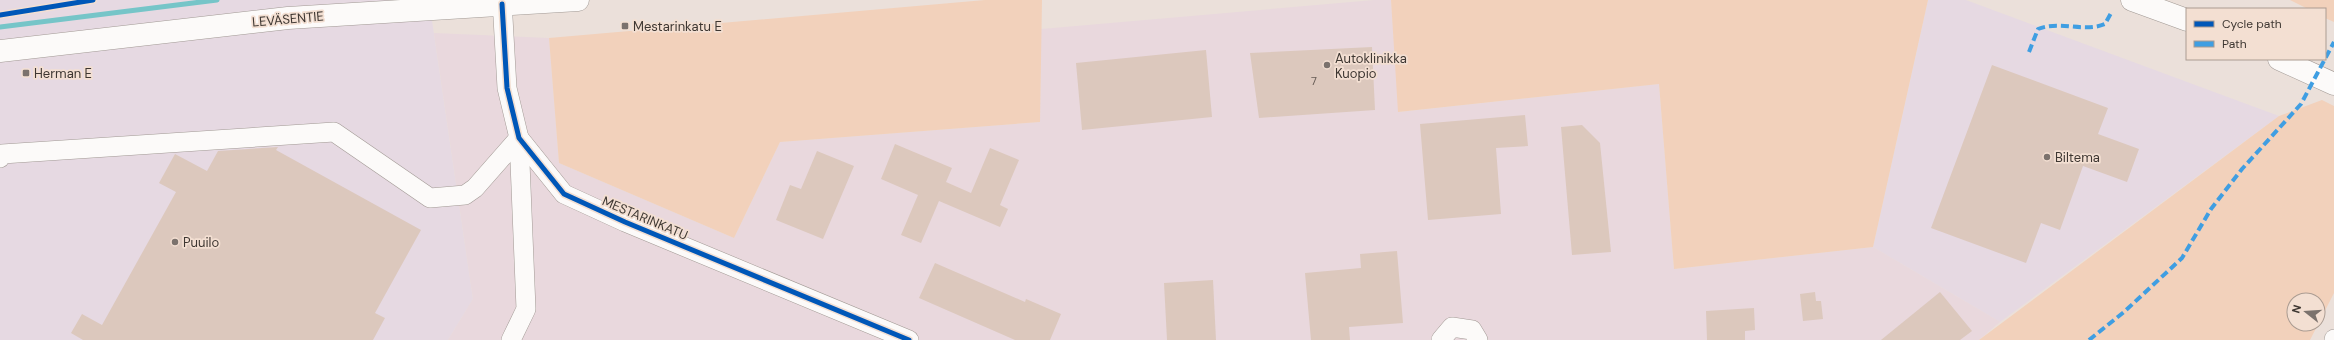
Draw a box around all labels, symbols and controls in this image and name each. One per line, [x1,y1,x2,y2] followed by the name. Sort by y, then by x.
[251,7,325,31] street label: LEVÄSENTIE
[2186,8,2326,60] legend
[2222,16,2282,32] text: Cycle path
[633,18,722,35] place label: Mestarinkatu E
[620,21,630,31] marker: Mestarinkatu E
[2222,36,2247,52] text: Path
[1335,50,1407,82] place label: Autoklinikka Kuopio
[1322,60,1332,70] marker: Autoklinikka Kuopio
[34,65,92,82] place label: Herman E
[21,68,31,78] marker: Herman E
[1311,74,1317,88] house number: 7
[2055,149,2100,166] place label: Biltema
[2042,152,2052,162] marker: Biltema
[600,192,690,244] street label: MESTARINKATU
[183,234,219,251] place label: Puuilo
[170,237,180,247] marker: Puuilo
[2286,292,2326,332] north arrow
[2289,303,2304,315] text: N

